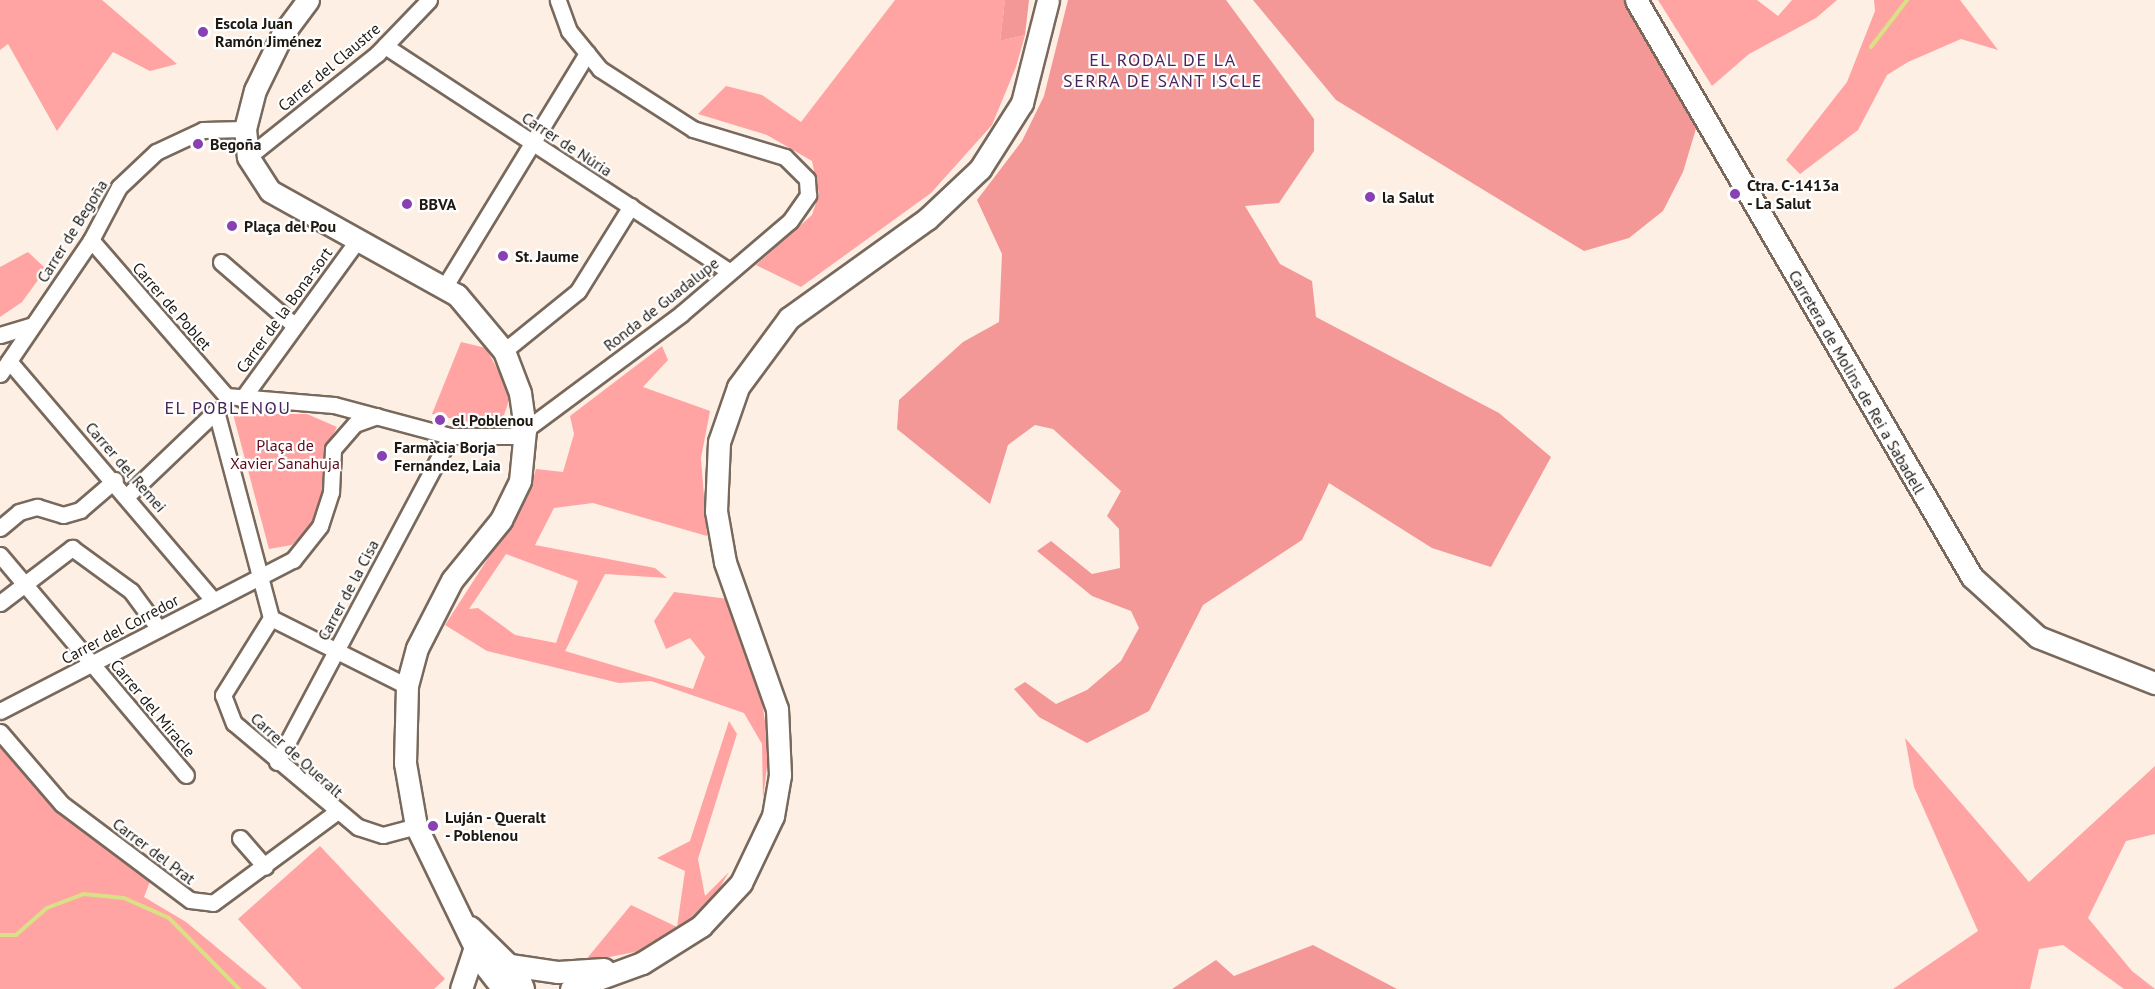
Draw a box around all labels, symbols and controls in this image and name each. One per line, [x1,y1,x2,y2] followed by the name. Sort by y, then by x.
[215,13,322,51] place label: Escola Juan Ramón Jiménez
[274,19,384,115] street label: Carrer del Claustre
[196,25,210,39] marker: Escola Juan Ramón Jiménez
[1062,50,1264,92] district label: EL RODAL DE LA SERRA DE SANT ISCLE
[518,108,616,180] street label: Carrer de Núria
[210,134,261,154] place label: Begoña
[191,137,205,151] marker: Begoña
[1747,175,1840,213] place label: Ctra. C-1413a - La Salut
[33,176,111,286] street label: Carrer de Begoña
[1382,187,1434,207] place label: la Salut
[1728,187,1742,201] marker: Ctra. C-1413a - La Salut
[1363,190,1377,204] marker: la Salut
[419,194,456,214] place label: BBVA
[400,197,414,211] marker: BBVA
[244,216,336,236] place label: Plaça del Pou
[225,219,239,233] marker: Plaça del Pou
[232,244,336,376] street label: Carrer de la Bona-sort
[515,246,580,266] place label: St. Jaume
[496,249,510,263] marker: St. Jaume
[600,253,722,355] street label: Ronda de Guadalupe
[129,258,215,354] street label: Carrer de Poblet
[1785,267,1929,497] street label: Carretera de Molins de Rei a Sabadell
[164,397,292,419] district label: EL POBLENOU
[452,410,533,430] place label: el Poblenou
[433,413,447,427] marker: el Poblenou
[82,418,170,516] street label: Carrer del Remei
[230,435,340,473] park label: Plaça de Xavier Sanahuja
[394,437,502,475] place label: Farmàcia Borja Fernandez, Laia
[375,449,389,463] marker: Farmàcia Borja Fernandez, Laia
[313,536,383,644] street label: Carrer de la Cisa
[58,590,182,668] street label: Carrer del Corredor
[107,655,199,761] street label: Carrer del Miracle
[247,708,347,802] street label: Carrer de Queralt
[445,807,548,845] place label: Luján - Queralt - Poblenou
[109,814,199,888] street label: Carrer del Prat
[426,819,440,833] marker: Luján - Queralt - Poblenou

